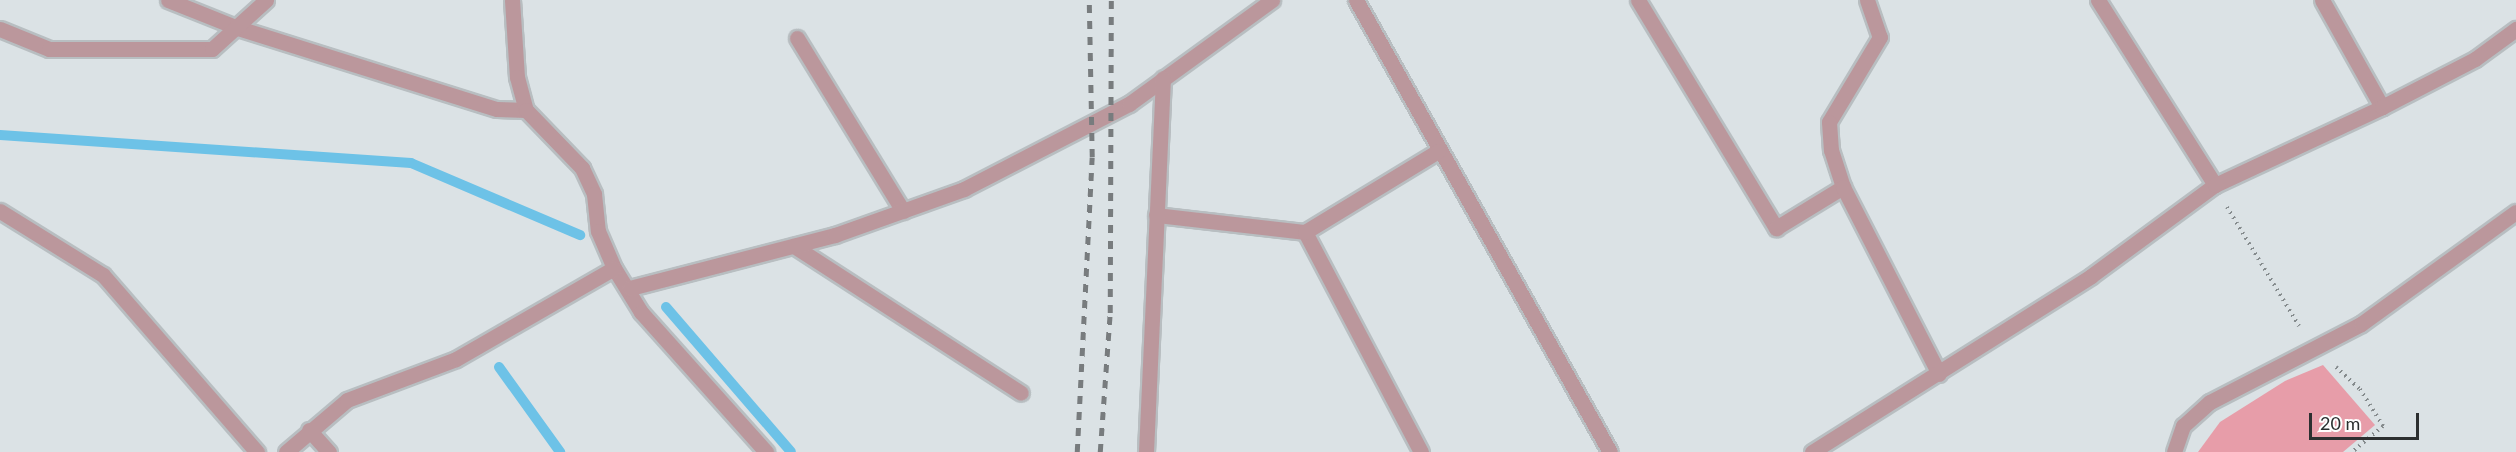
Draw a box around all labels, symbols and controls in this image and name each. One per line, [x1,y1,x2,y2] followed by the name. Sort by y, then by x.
[2312,401,2422,439] scale bar
[2320,412,2360,434] text: 20 m

